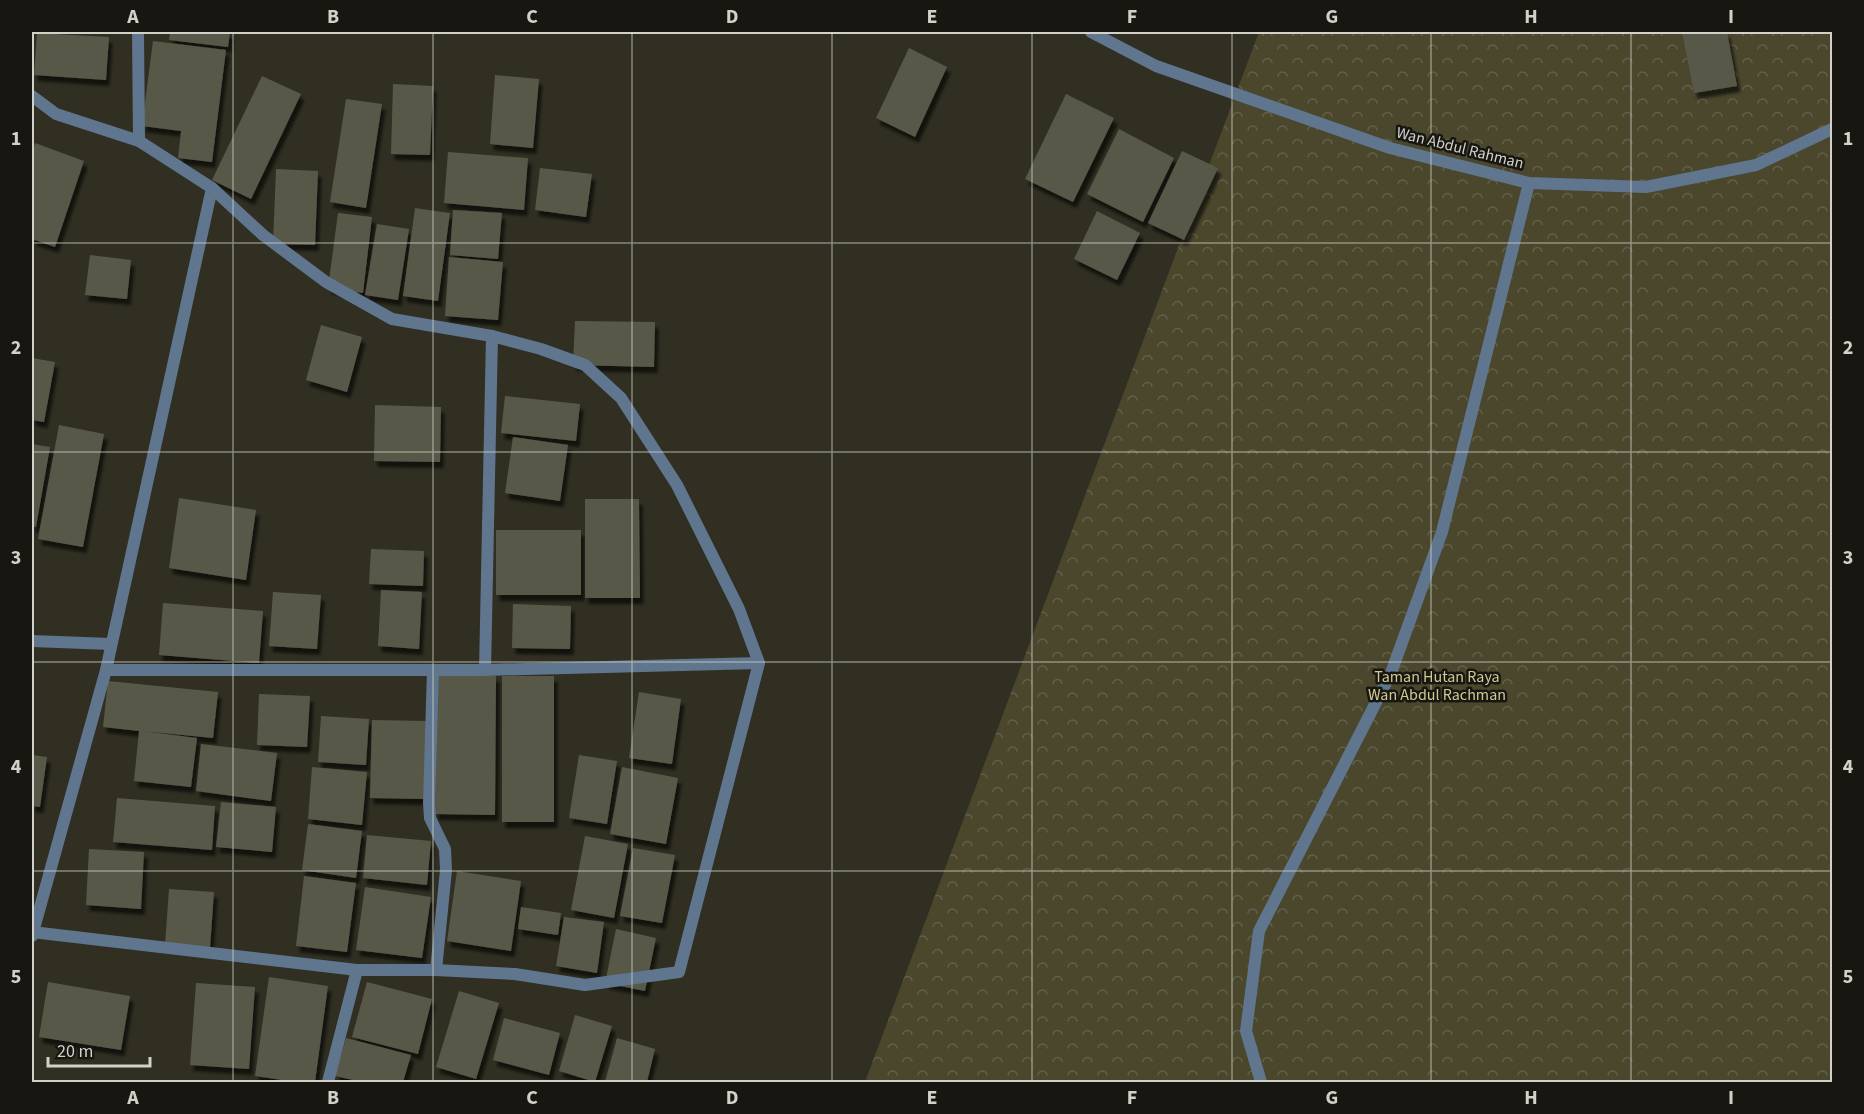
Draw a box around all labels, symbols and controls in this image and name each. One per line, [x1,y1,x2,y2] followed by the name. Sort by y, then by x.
[126,3,139,31] text: A
[327,3,339,31] text: B
[526,3,538,31] text: C
[726,3,738,31] text: D
[927,3,937,31] text: E
[1127,3,1137,31] text: F
[1326,3,1338,31] text: G
[1524,3,1538,31] text: H
[1728,3,1734,31] text: I
[1394,122,1526,174] street label: Wan Abdul Rahman
[11,125,21,153] text: 1
[1843,125,1853,153] text: 1
[11,334,21,362] text: 2
[1843,334,1853,362] text: 2
[11,544,21,572] text: 3
[1843,544,1853,572] text: 3
[1368,666,1506,706] park label: Taman Hutan Raya Wan Abdul Rachman
[11,753,22,781] text: 4
[1843,753,1854,781] text: 4
[11,963,21,991] text: 5
[1843,963,1853,991] text: 5
[48,1030,150,1068] scale bar
[57,1039,93,1064] text: 20 m
[126,1084,139,1112] text: A
[327,1084,339,1112] text: B
[526,1084,538,1112] text: C
[726,1084,738,1112] text: D
[927,1084,937,1112] text: E
[1127,1084,1137,1112] text: F
[1326,1084,1338,1112] text: G
[1524,1084,1538,1112] text: H
[1728,1084,1734,1112] text: I

